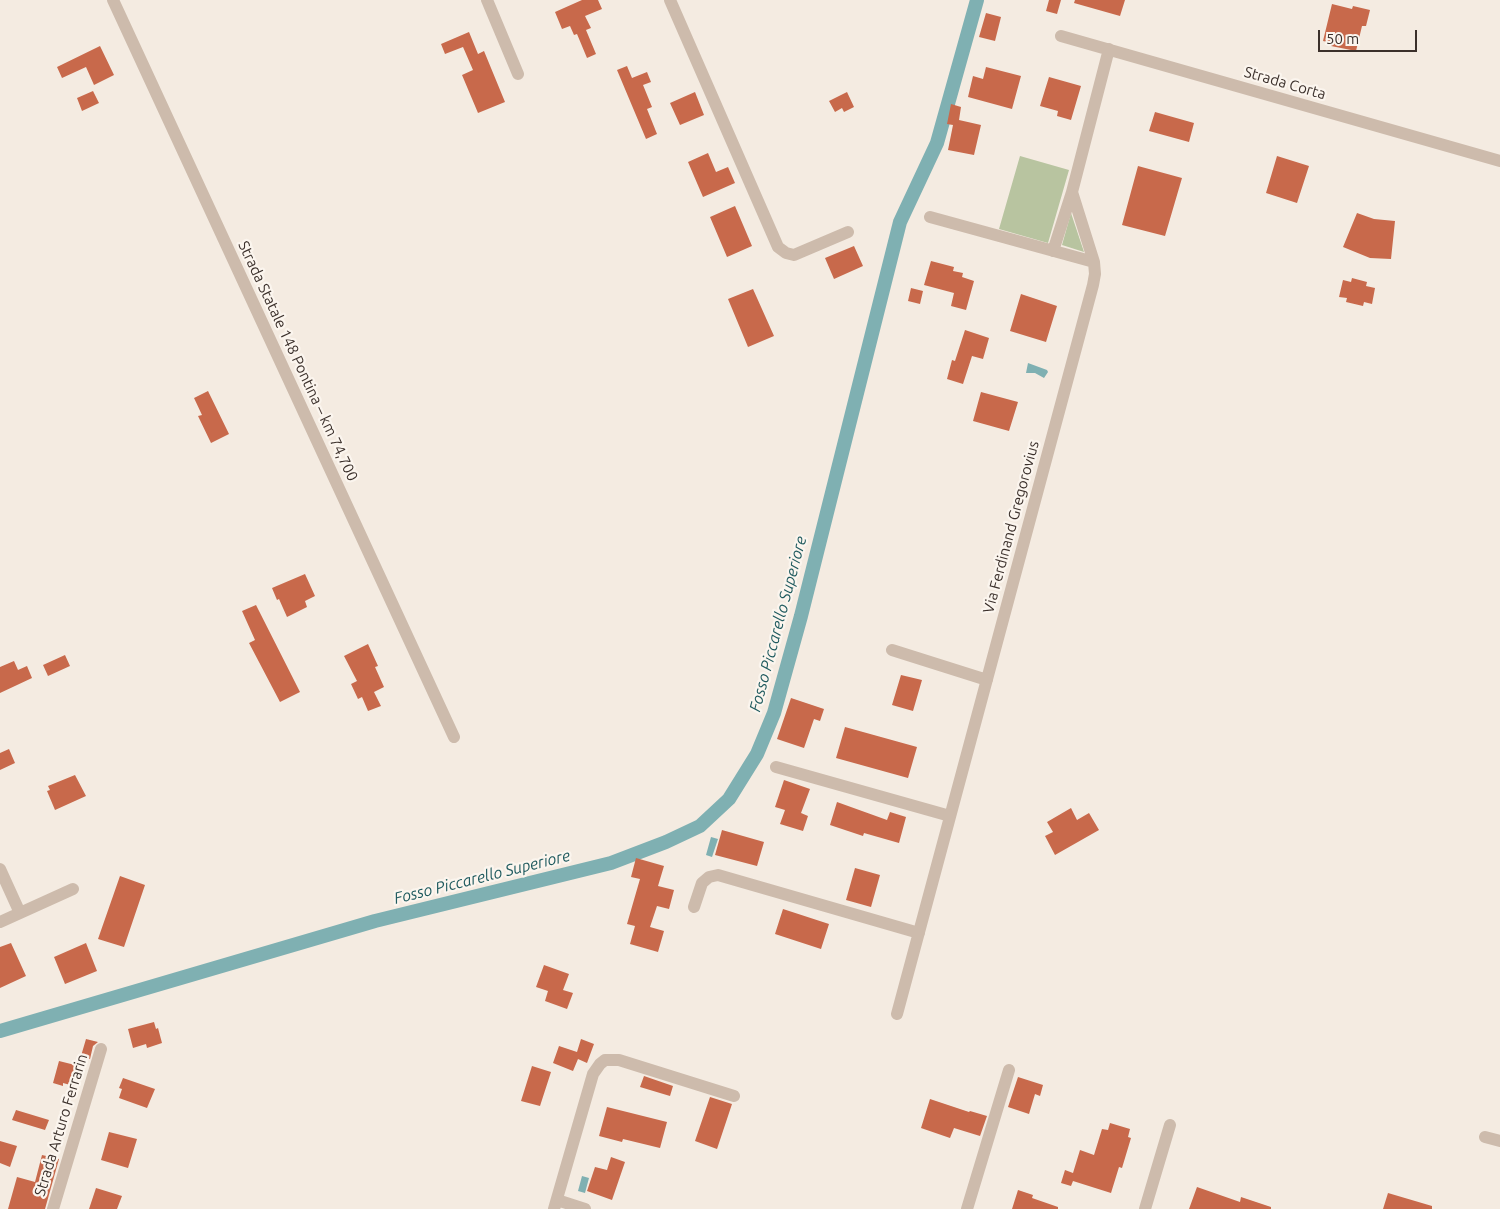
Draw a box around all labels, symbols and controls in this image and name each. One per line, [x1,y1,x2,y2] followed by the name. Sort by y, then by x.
[1320,20,1419,52] scale bar
[1326,30,1359,47] text: 50 m
[1242,63,1328,103] street label: Strada Corta
[234,238,362,484] street label: Strada Statale 148 Pontina – km 74,700
[979,439,1043,615] street label: Via Ferdinand Gregorovius
[745,534,811,714] water label: Fosso Piccarello Superiore
[392,846,572,908] water label: Fosso Piccarello Superiore
[31,1052,91,1198] street label: Strada Arturo Ferrarin

